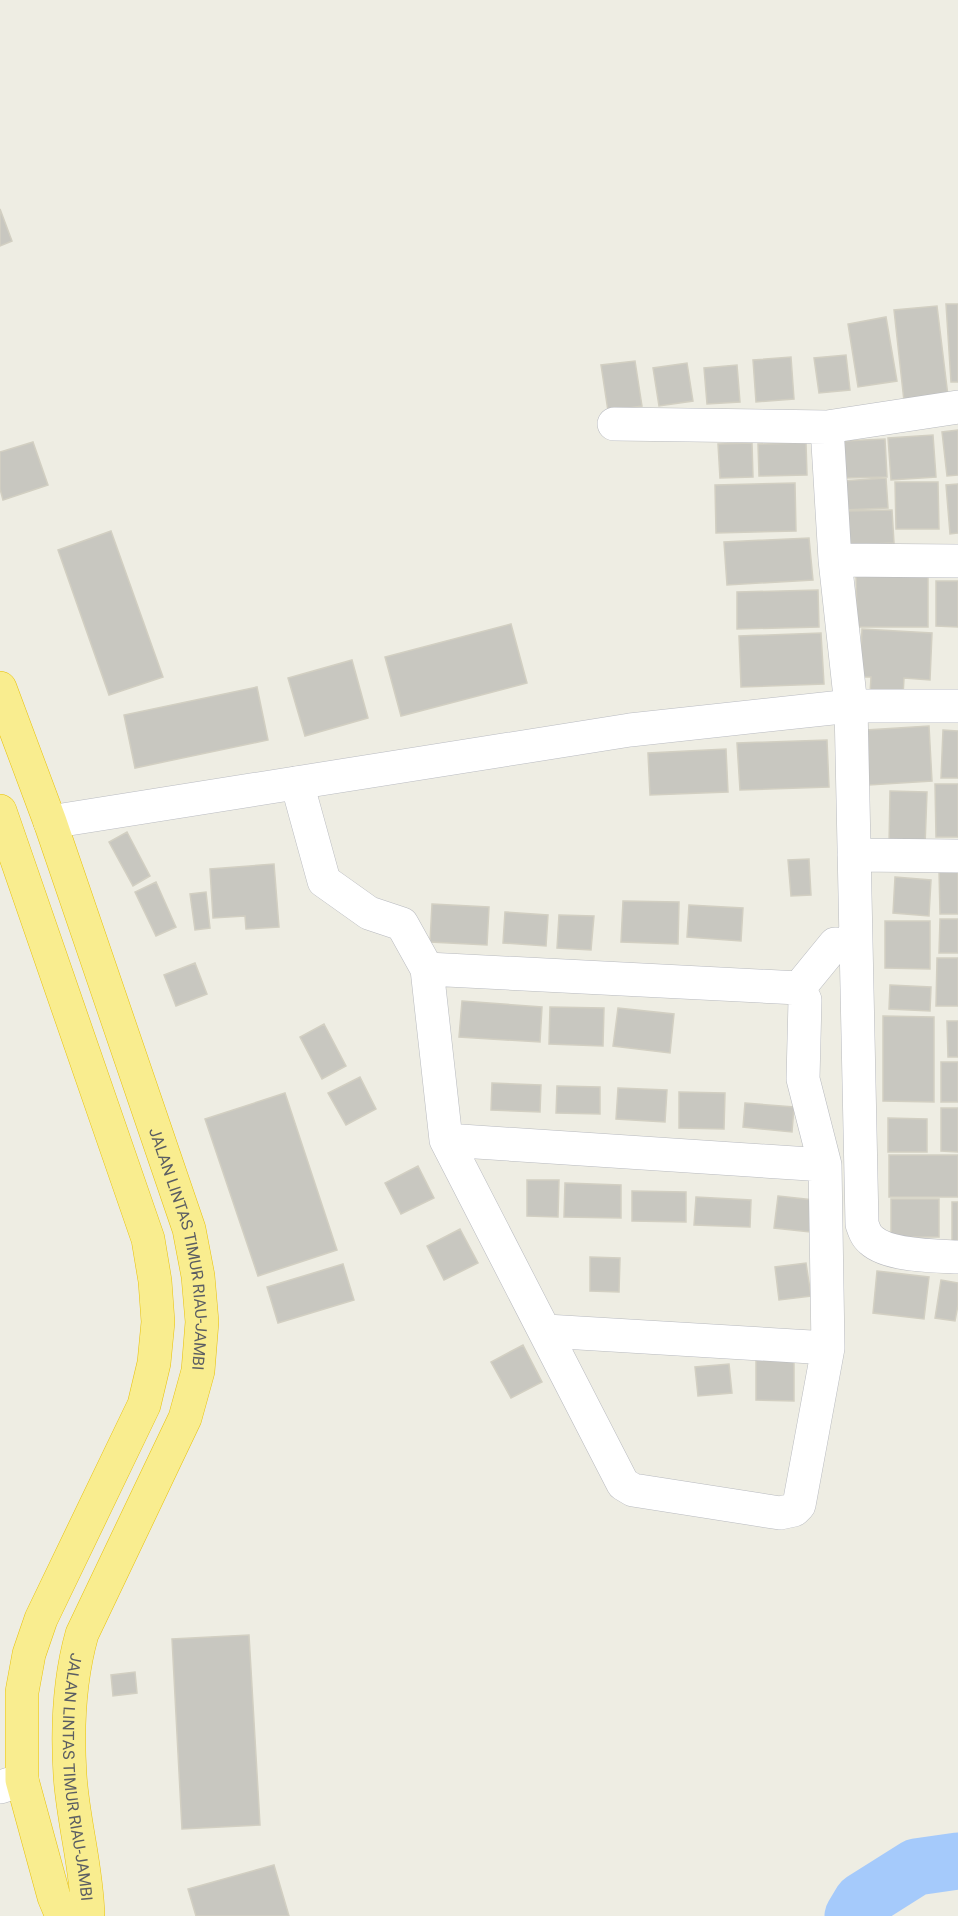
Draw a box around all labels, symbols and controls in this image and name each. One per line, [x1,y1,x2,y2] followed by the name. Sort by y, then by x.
[146,1125,212,1371] street label: JALAN LINTAS TIMUR RIAU-JAMBI
[59,1651,97,1902] street label: JALAN LINTAS TIMUR RIAU-JAMBI

